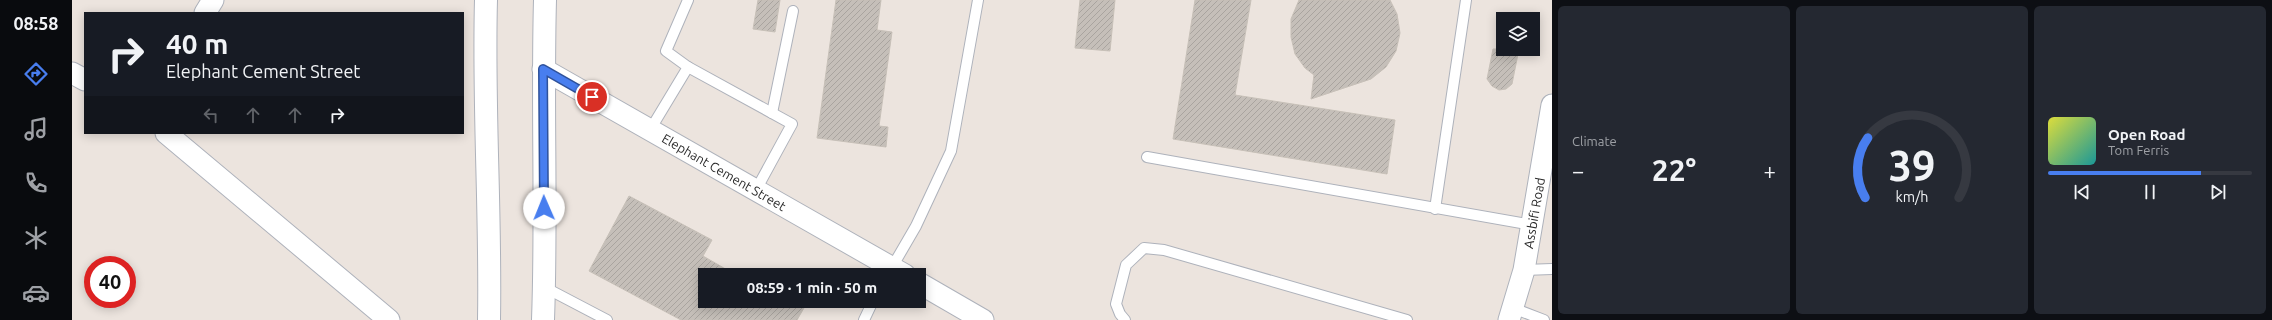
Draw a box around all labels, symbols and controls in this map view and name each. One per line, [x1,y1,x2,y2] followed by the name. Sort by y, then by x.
[1496,12,1540,56] map controls
[1496,12,1540,56] button: layers
[13,13,59,33] text: 08:58
[100,28,152,80] icon: right
[166,28,228,59] text: 40 m
[22,60,50,88] icon: directions
[166,61,360,81] text: Elephant Cement Street
[575,80,609,114] pin
[581,86,603,108] icon: arrive
[200,104,222,126] icon: left
[242,104,264,126] icon: ahead
[284,104,306,126] icon: ahead
[326,104,348,126] icon: right
[22,115,50,143] icon: music
[2108,126,2185,143] text: Open Road
[660,131,788,213] street label: Elephant Cement Street
[1572,134,1617,148] text: Climate
[1889,142,1935,189] text: 39
[2108,143,2169,157] text: Tom Ferris
[1652,153,1696,187] text: 22°
[1572,158,1584,183] text: −
[1764,158,1776,183] text: +
[22,169,50,197] icon: phone
[1521,176,1547,250] street label: Assbifi Road
[2071,181,2093,203] icon: previous
[2139,181,2161,203] icon: pause
[2207,181,2229,203] icon: next
[523,187,565,229] position arrow
[1896,189,1928,205] text: km/h
[22,224,50,252] icon: climate
[84,256,136,308] speed limit sign: 40
[22,279,50,307] icon: car
[747,279,877,296] text: 08:59 · 1 min · 50 m

